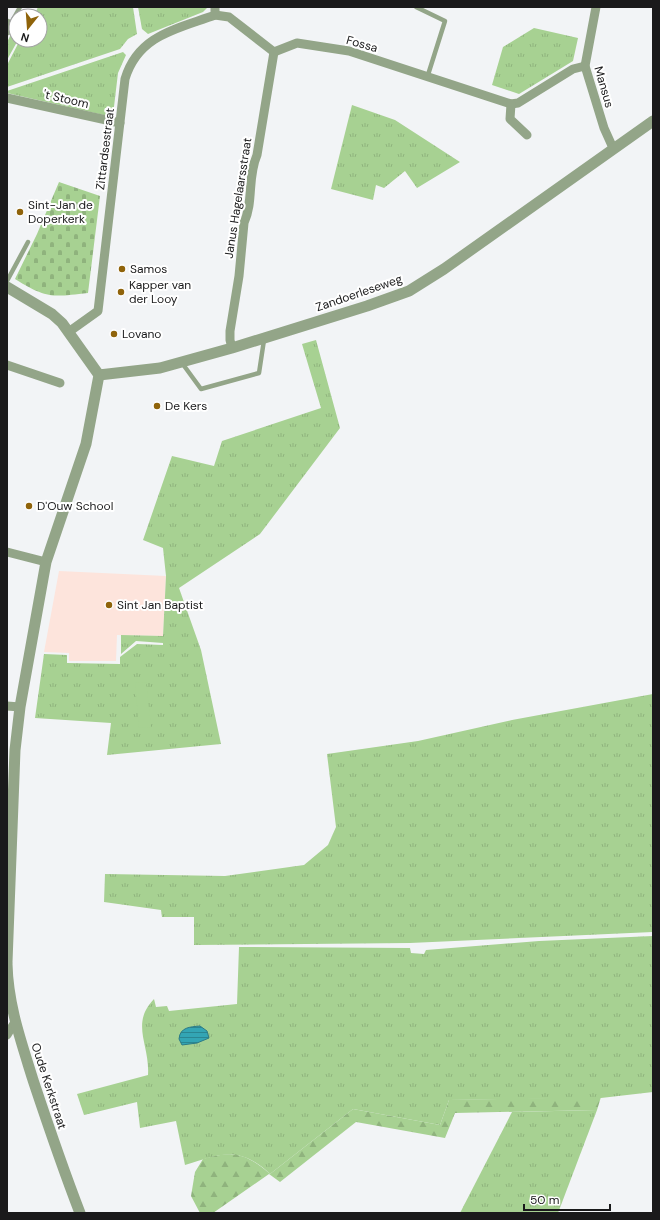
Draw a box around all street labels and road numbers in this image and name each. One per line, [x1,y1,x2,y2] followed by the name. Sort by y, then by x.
[344,32,380,56] street label: Fossa
[590,64,618,110] street label: Mansus
[42,86,90,112] street label: 't Stoom
[92,107,118,191] street label: Zittardsestraat
[221,136,256,260] street label: Janus Hagelaarsstraat
[314,271,405,315] street label: Zandoerleseweg
[28,1041,71,1131] street label: Oude Kerkstraat

